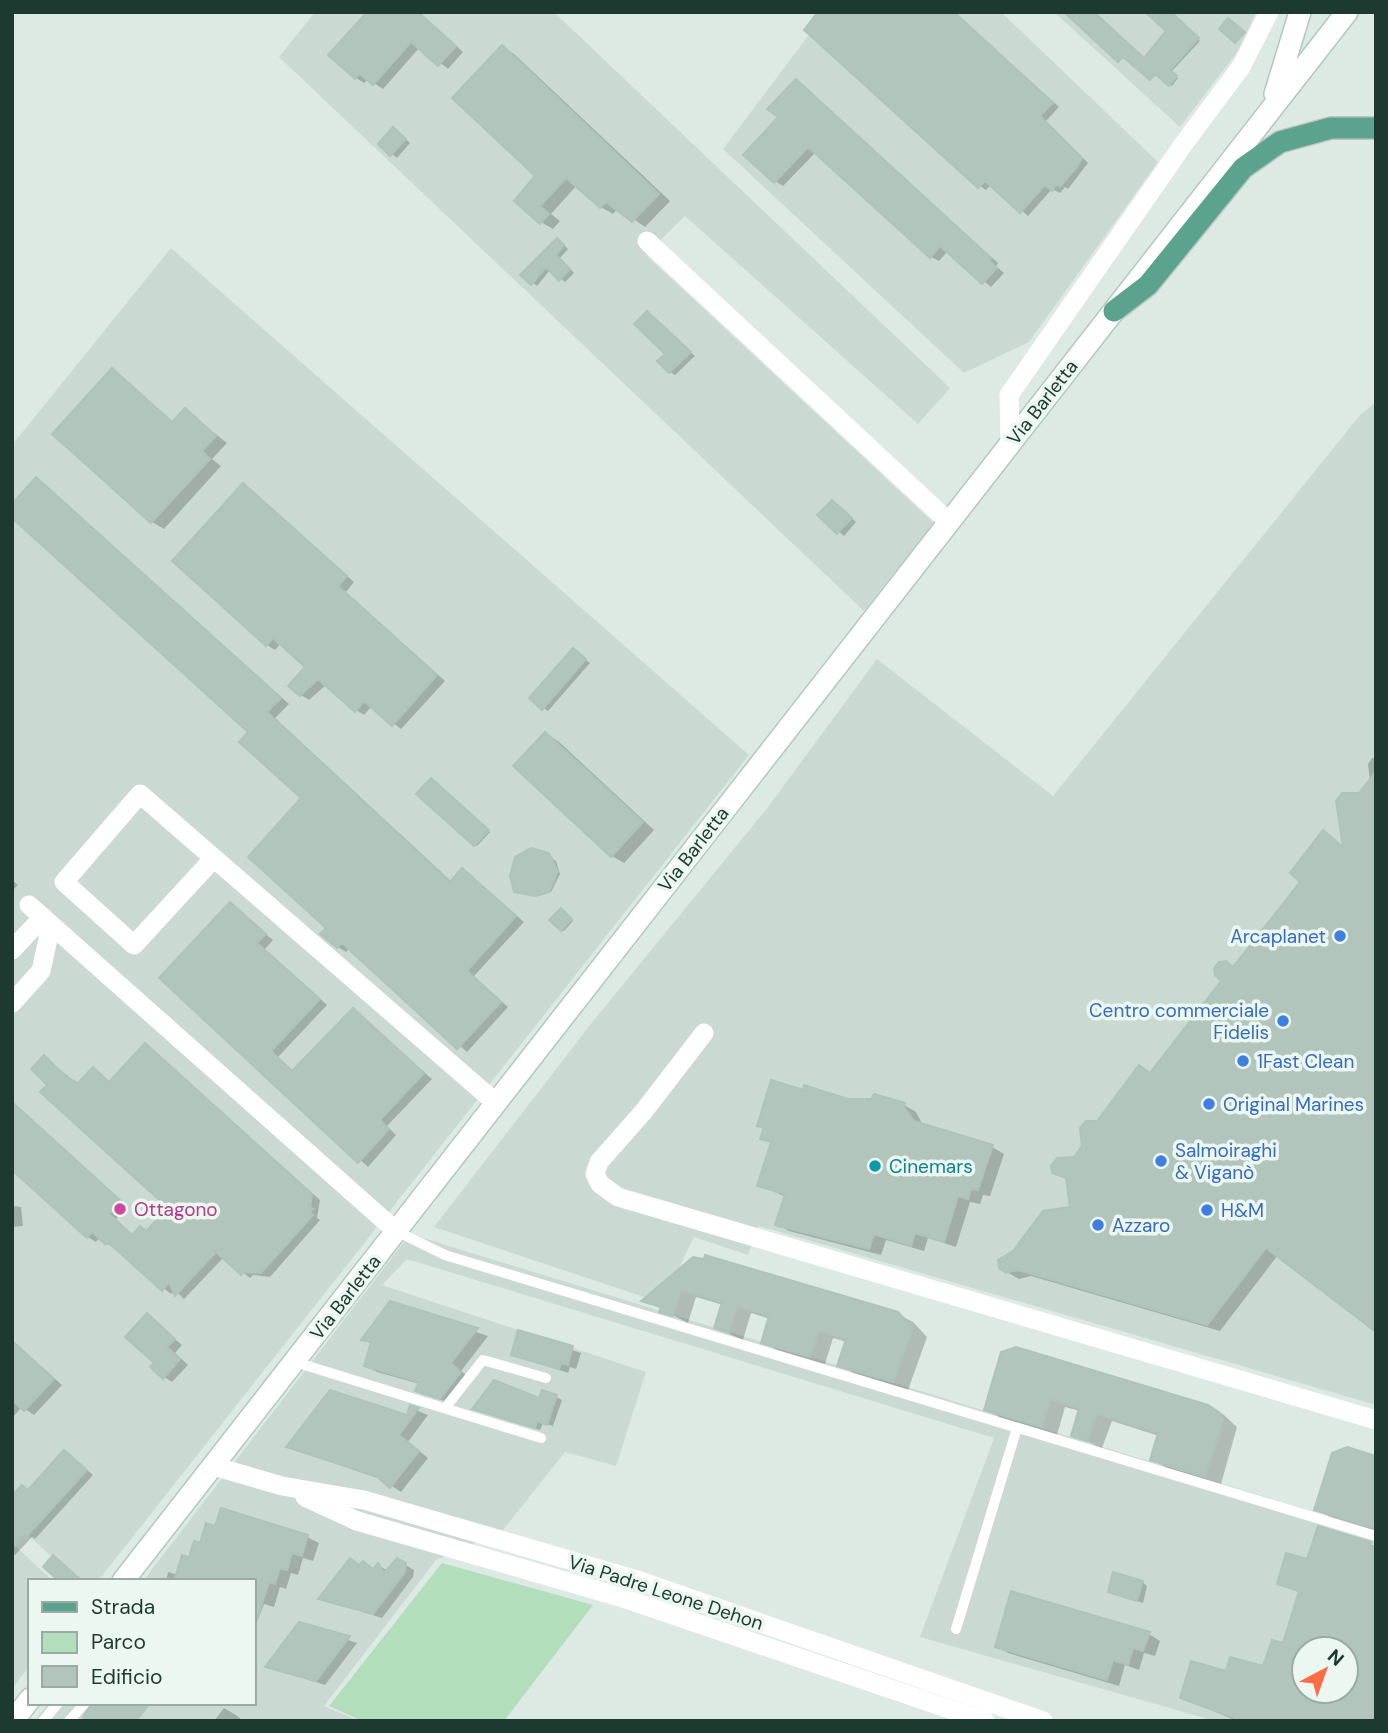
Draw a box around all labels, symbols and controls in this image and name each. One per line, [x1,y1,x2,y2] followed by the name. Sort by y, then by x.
[1001,355,1083,450] street label: Via Barletta
[652,802,734,897] street label: Via Barletta
[1230,924,1326,949] place label: Arcaplanet
[1332,928,1348,944] marker: Arcaplanet
[1089,998,1269,1045] place label: Centro commerciale Fidelis
[1275,1013,1291,1029] marker: Centro commerciale Fidelis
[1257,1049,1354,1074] place label: 1Fast Clean
[1235,1053,1251,1069] marker: 1Fast Clean
[1223,1092,1364,1117] place label: Original Marines
[1201,1096,1217,1112] marker: Original Marines
[1175,1138,1277,1185] place label: Salmoiraghi & Viganò
[1153,1153,1169,1169] marker: Salmoiraghi & Viganò
[889,1154,973,1179] place label: Cinemars
[867,1158,883,1174] marker: Cinemars
[134,1197,218,1222] place label: Ottagono
[1221,1198,1264,1223] place label: H&M
[112,1201,128,1217] marker: Ottagono
[1199,1202,1215,1218] marker: H&M
[1112,1213,1170,1238] place label: Azzaro
[1090,1217,1106,1233] marker: Azzaro
[304,1250,386,1345] street label: Via Barletta
[565,1549,766,1636] street label: Via Padre Leone Dehon
[28,1579,256,1705] legend
[91,1593,155,1621] text: Strada
[91,1628,146,1656] text: Parco
[1290,1635,1360,1705] north arrow
[1322,1644,1349,1672] text: N
[91,1663,162,1691] text: Edificio

